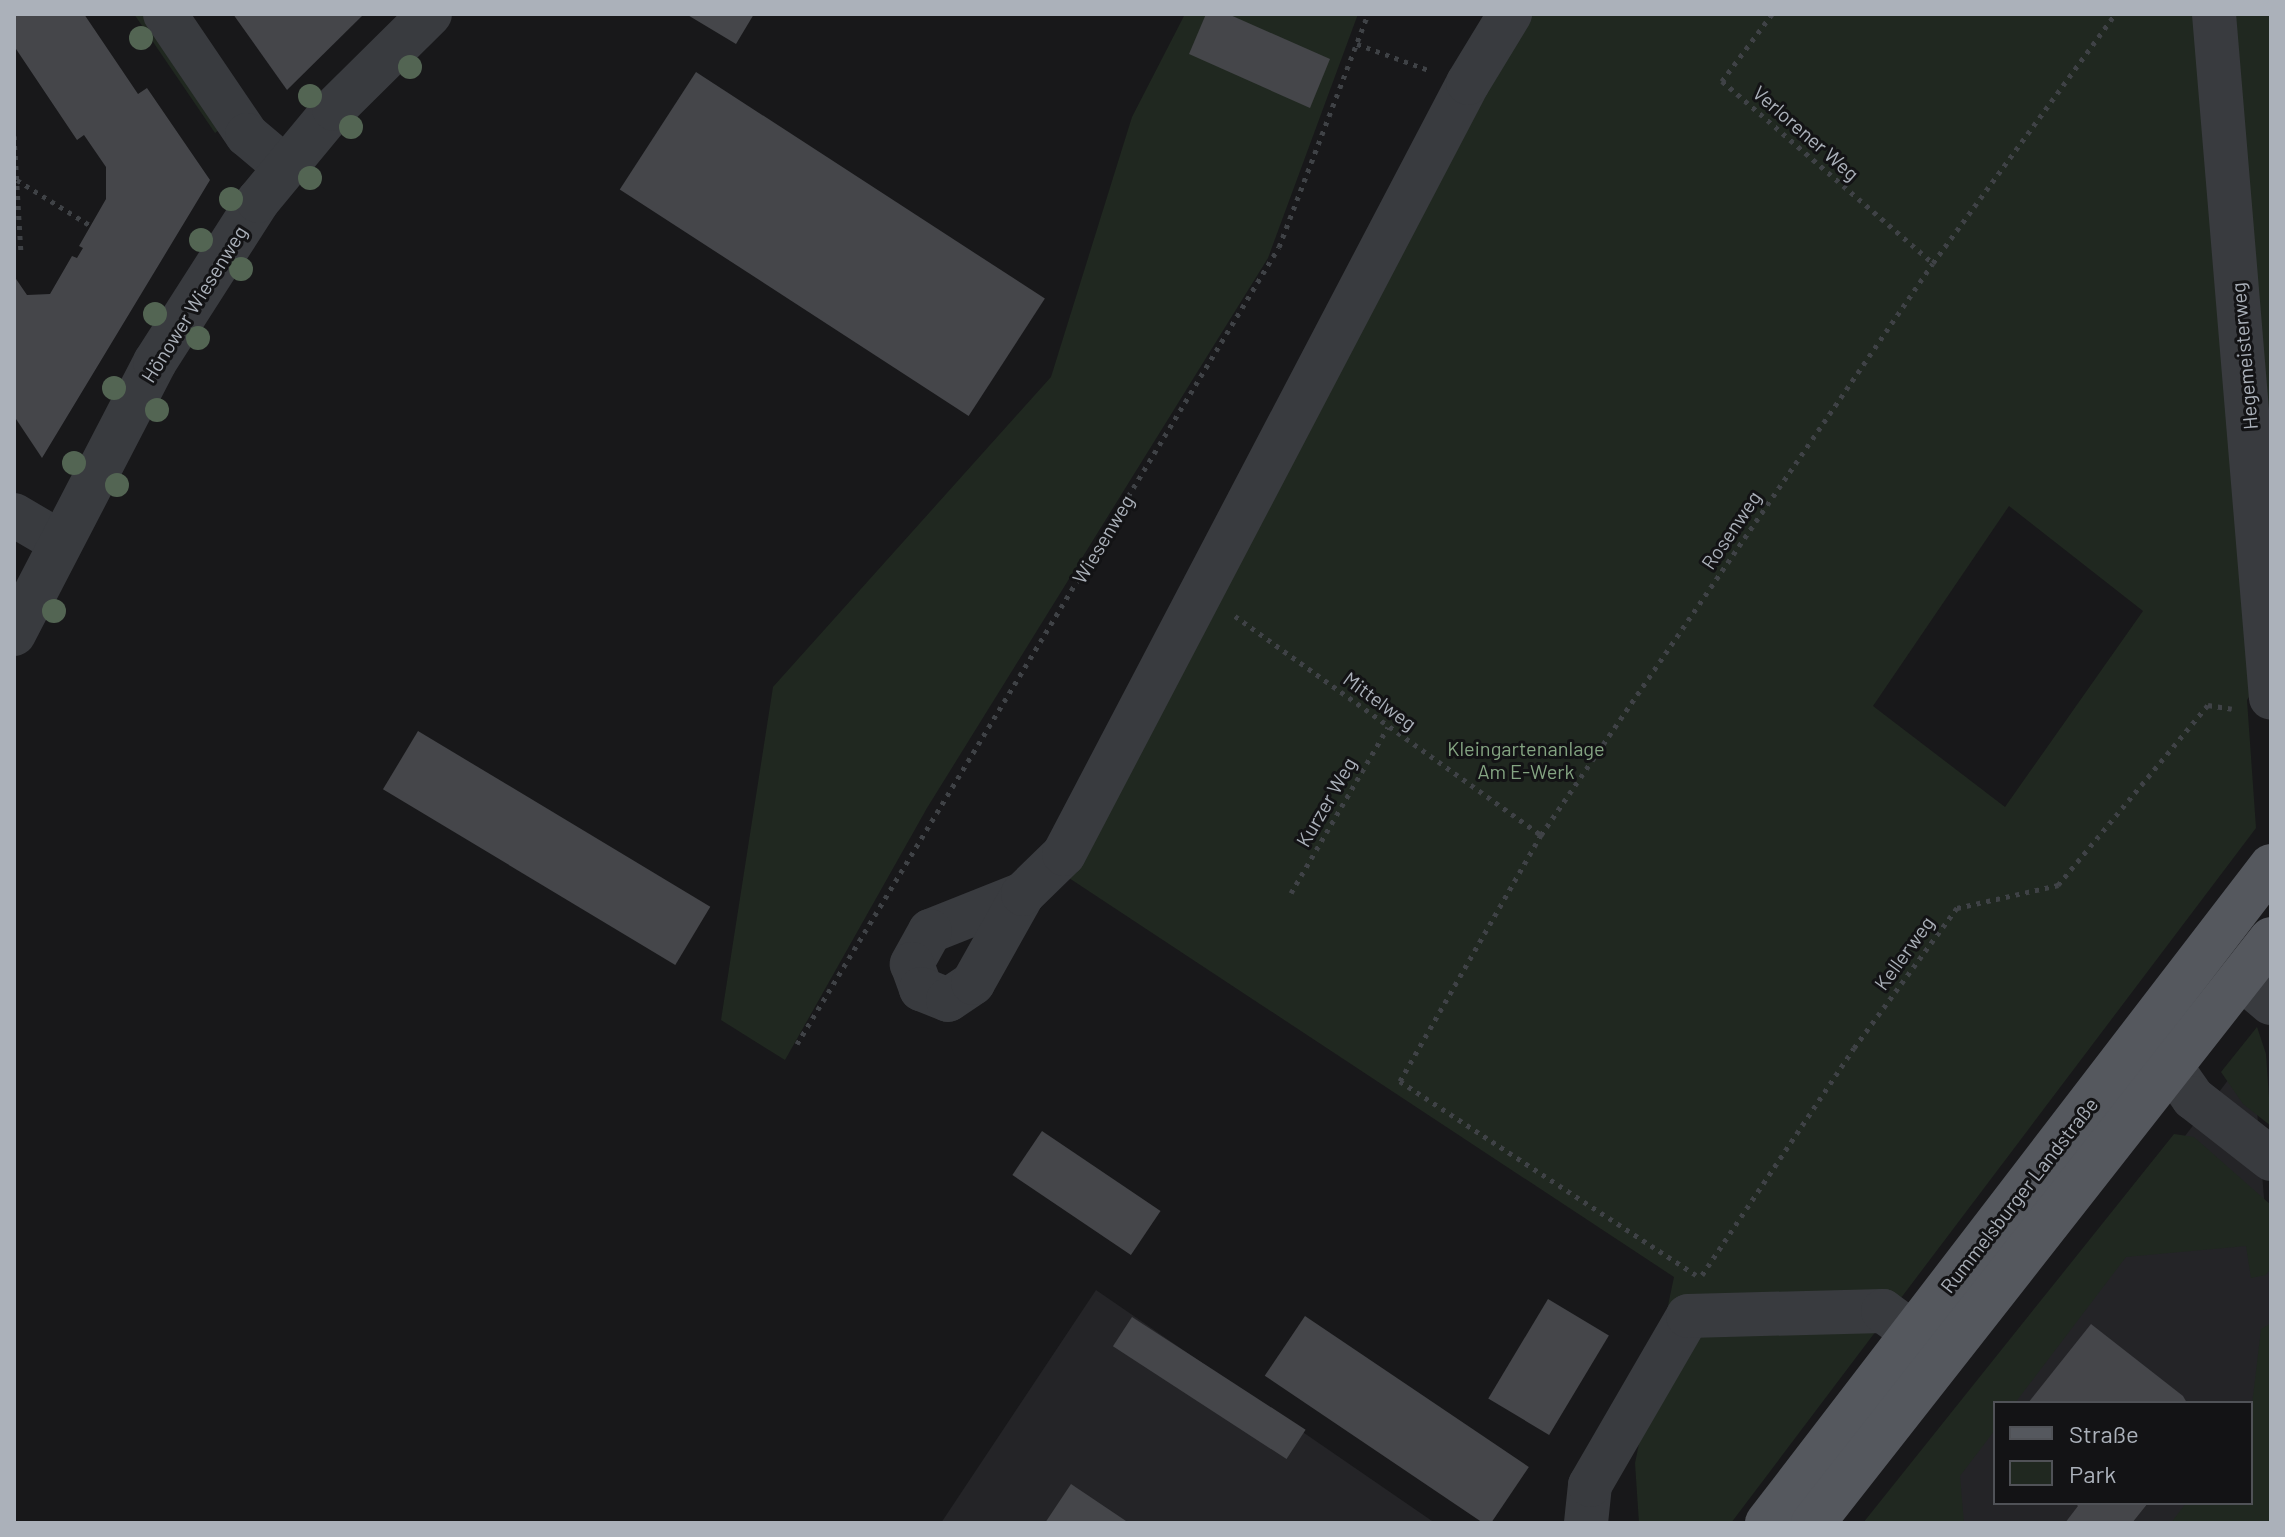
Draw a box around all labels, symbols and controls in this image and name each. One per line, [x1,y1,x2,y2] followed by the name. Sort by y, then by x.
[1748,80,1864,186] street label: Verlorener Weg
[136,221,252,387] street label: Hönower Wiesenweg
[2226,281,2262,431] street label: Hegemeisterweg
[1696,486,1766,574] street label: Rosenweg
[1067,490,1139,588] street label: Wiesenweg
[1339,666,1421,736] street label: Mittelweg
[1447,737,1605,784] park label: Kleingartenanlage Am E-Werk
[1291,753,1361,851] street label: Kurzer Weg
[1869,911,1939,995] street label: Kellerweg
[1935,1093,2103,1297] street label: Rummelsburger Landstraße
[1993,1401,2253,1505] legend
[2069,1419,2139,1448] text: Straße
[2069,1459,2116,1488] text: Park

